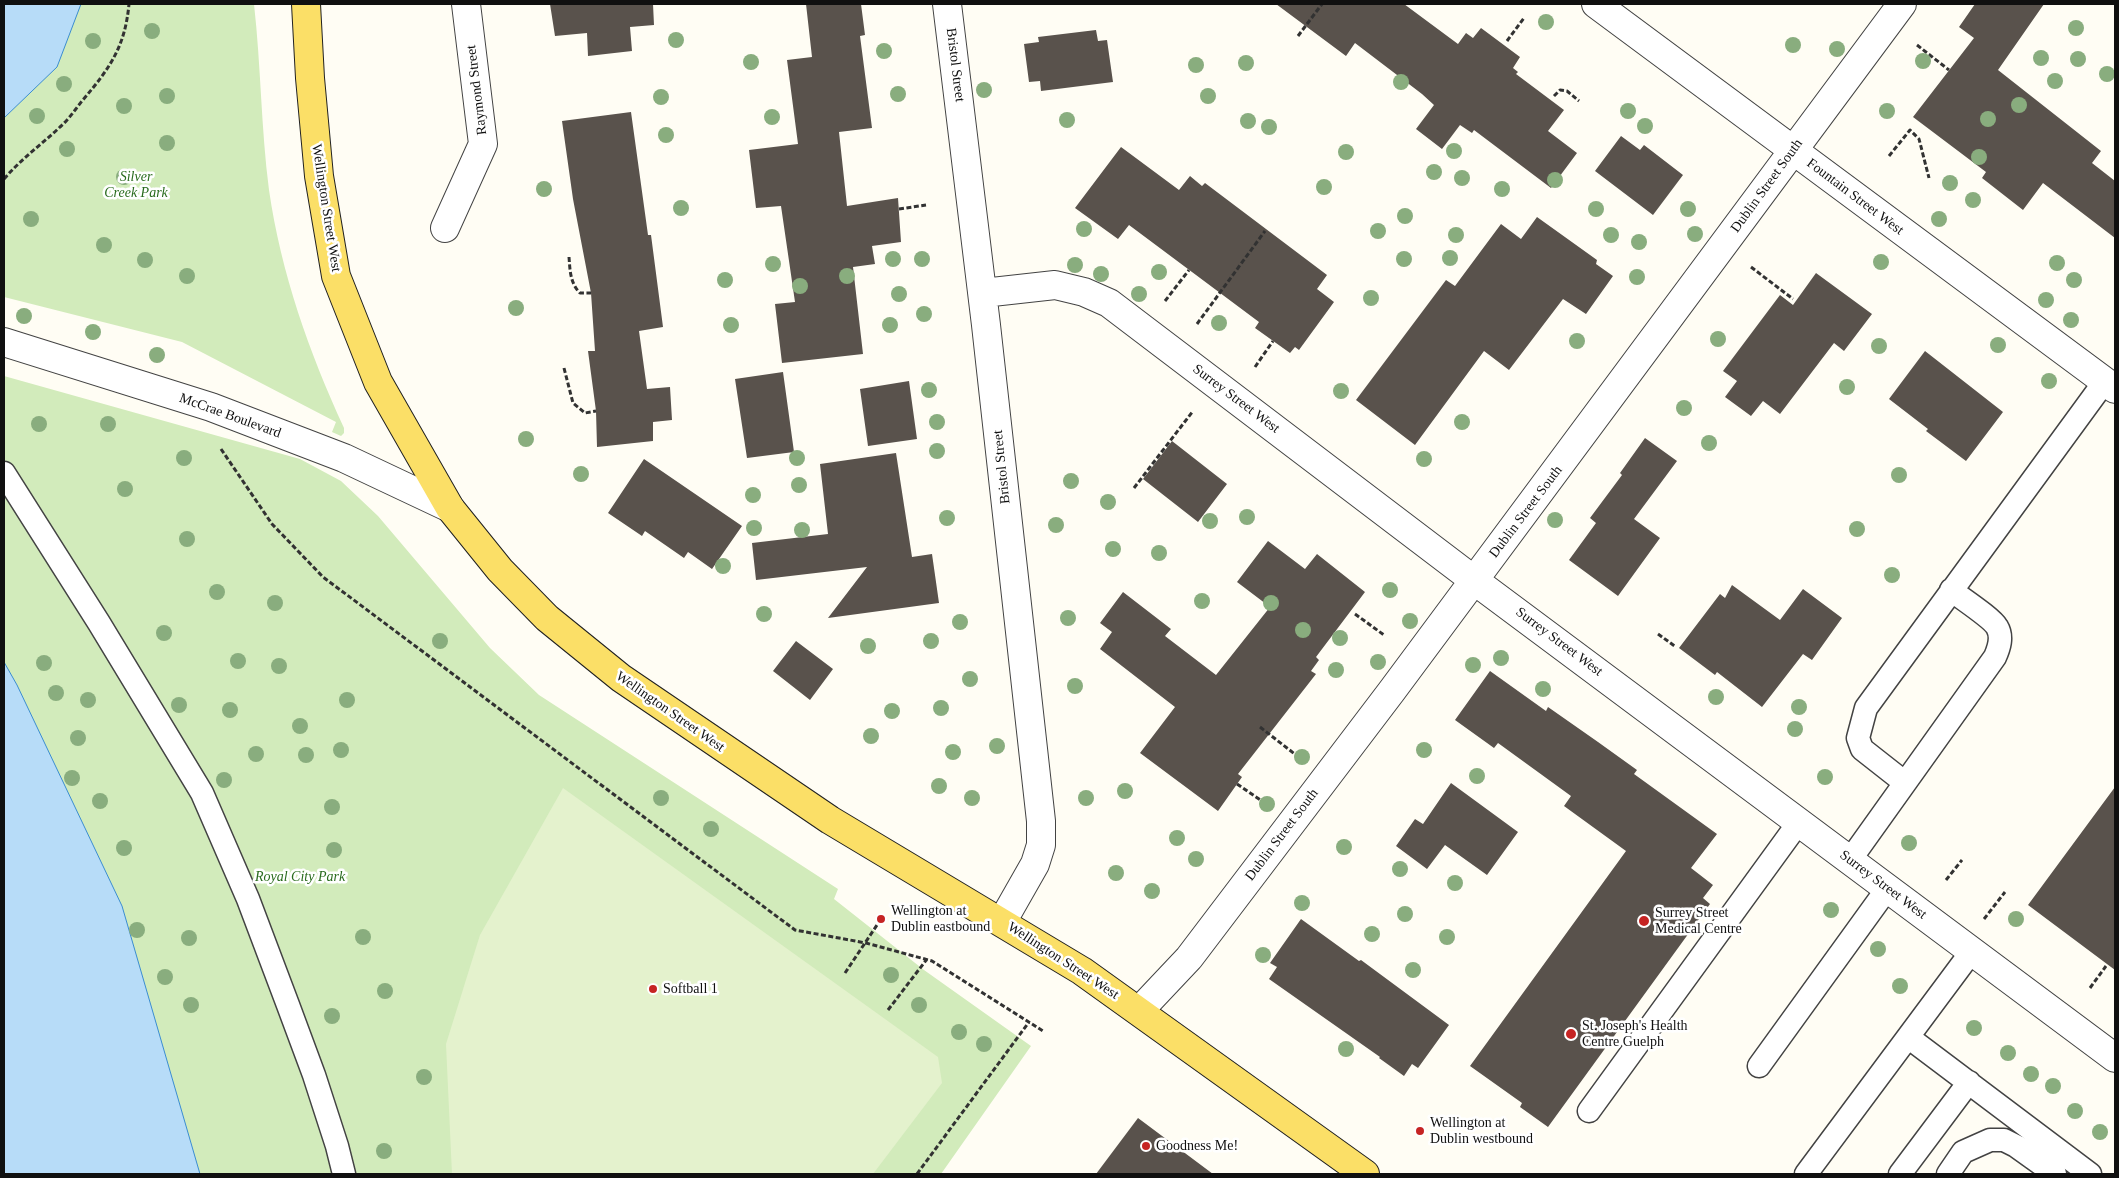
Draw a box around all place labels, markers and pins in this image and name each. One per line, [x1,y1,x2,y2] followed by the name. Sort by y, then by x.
[891,903,990,936] place label: Wellington at Dublin eastbound
[1655,905,1742,938] place label: Surrey Street Medical Centre
[875,913,887,925] marker: Wellington at Dublin eastbound
[1637,914,1651,928] marker: Surrey Street Medical Centre
[663,981,718,997] place label: Softball 1
[647,983,659,995] marker: Softball 1
[1582,1018,1688,1050] place label: St. Joseph's Health Centre Guelph
[1564,1027,1578,1041] marker: St. Joseph's Health Centre Guelph
[1430,1115,1533,1148] place label: Wellington at Dublin westbound
[1414,1125,1426,1137] marker: Wellington at Dublin westbound
[1156,1138,1238,1154] place label: Goodness Me!
[1140,1140,1152,1152] marker: Goodness Me!

